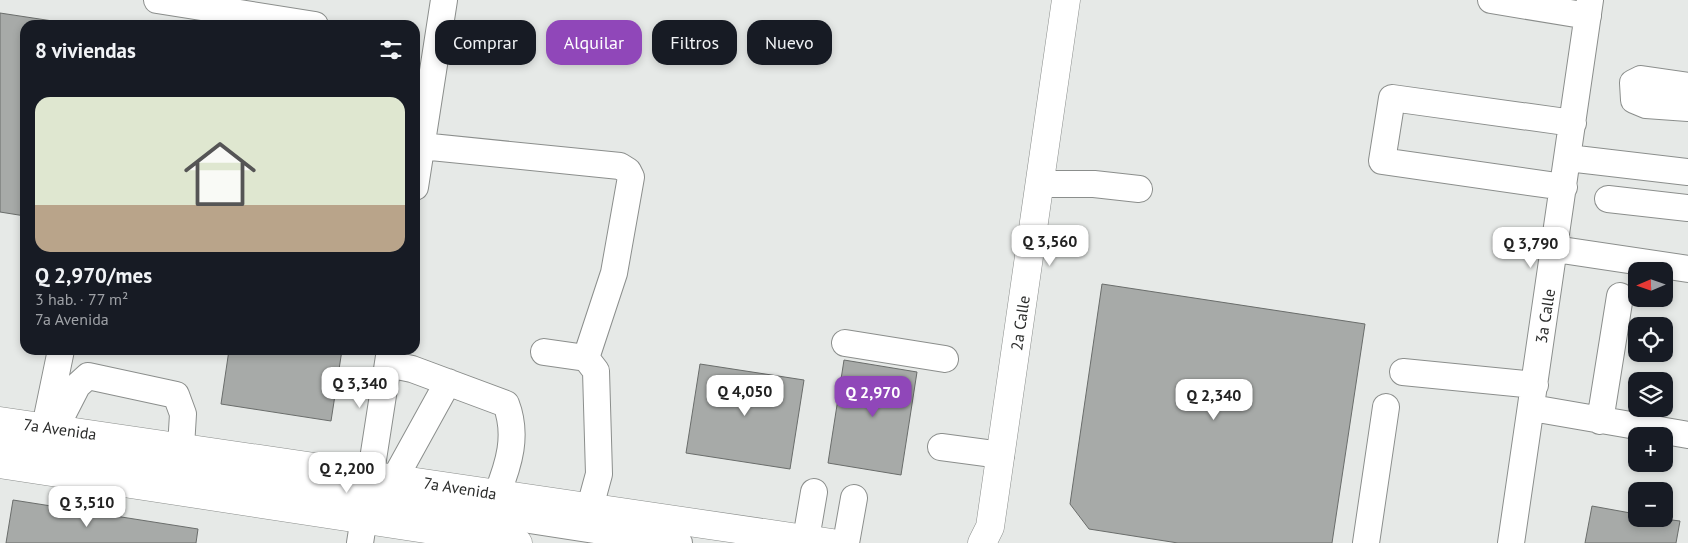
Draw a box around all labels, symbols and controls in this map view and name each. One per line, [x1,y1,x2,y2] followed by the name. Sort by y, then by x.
[435,20,536,65] chip: Comprar
[546,20,642,65] chip: Alquilar
[652,20,737,65] chip: Filtros
[747,20,832,65] chip: Nuevo
[377,36,405,64] icon: filters
[35,37,136,64] text: 8 viviendas
[175,129,265,219] icon: home
[1004,224,1096,267] pin: Q 3,560
[1485,226,1577,269] pin: Q 3,790
[1023,231,1077,251] text: Q 3,560
[1504,233,1558,253] text: Q 3,790
[35,262,152,289] text: Q 2,970/mes
[1628,262,1672,308] north arrow
[1628,262,1673,527] map controls
[1531,287,1559,345] street label: 3a Calle
[35,289,128,309] text: 3 hab. · 77 m²
[1006,294,1034,352] street label: 2a Calle
[35,309,109,329] text: 7a Avenida
[1628,317,1673,362] button: locate
[314,366,406,409] pin: Q 3,340
[1628,372,1673,417] button: layers
[333,373,387,393] text: Q 3,340
[699,374,791,417] pin: Q 4,050
[827,376,919,418] pin: Q 2,970
[1168,378,1260,421] pin: Q 2,340
[718,381,772,401] text: Q 4,050
[846,382,900,402] text: Q 2,970
[1187,385,1241,405] text: Q 2,340
[22,414,98,444] street label: 7a Avenida
[1628,427,1673,472] button: +
[301,452,393,494] pin: Q 2,200
[320,458,374,478] text: Q 2,200
[422,472,498,504] street label: 7a Avenida
[1628,482,1673,527] button: −
[41,486,133,528] pin: Q 3,510
[60,492,114,512] text: Q 3,510

